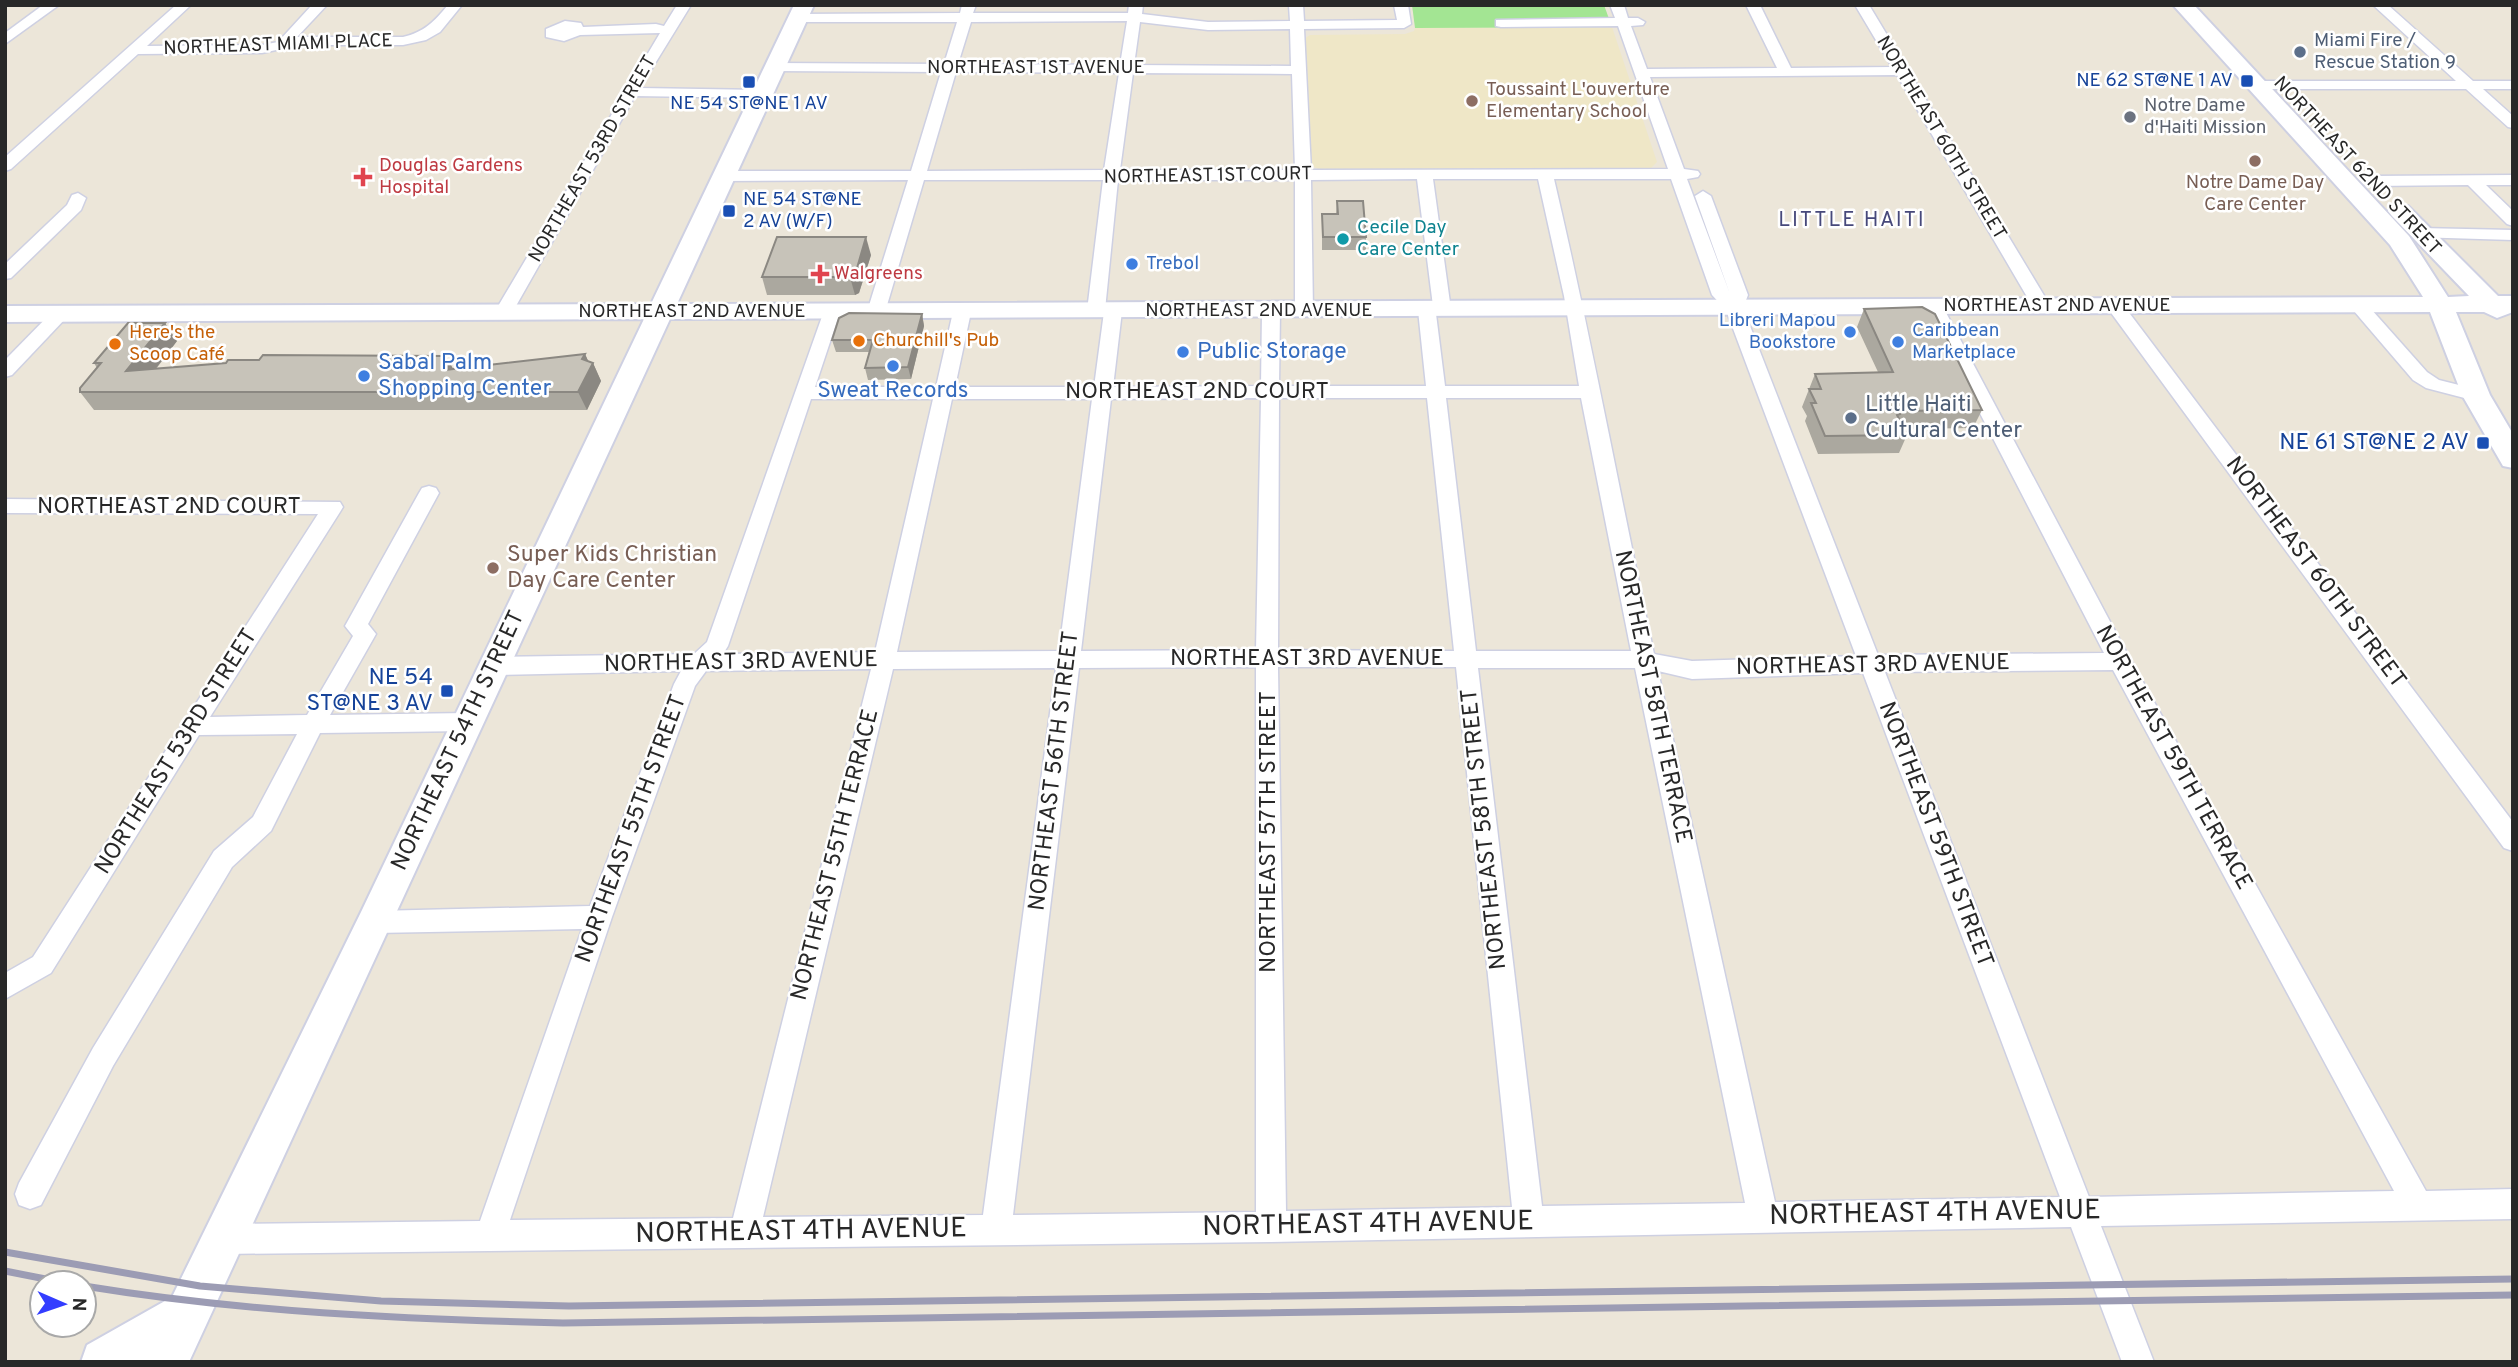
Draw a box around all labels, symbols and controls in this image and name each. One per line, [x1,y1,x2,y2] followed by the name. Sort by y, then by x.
[163,29,393,61] street label: NORTHEAST MIAMI PLACE
[2314,29,2456,75] place label: Miami Fire / Rescue Station 9
[1871,32,2011,244] street label: NORTHEAST 60TH STREET
[2292,44,2308,60] marker: Miami Fire / Rescue Station 9
[524,51,662,267] street label: NORTHEAST 53RD STREET
[927,56,1145,80] street label: NORTHEAST 1ST AVENUE
[2076,69,2233,93] place label: NE 62 ST@NE 1 AV
[2268,72,2446,260] street label: NORTHEAST 62ND STREET
[2239,73,2255,89] marker: NE 62 ST@NE 1 AV
[741,74,757,90] marker: NE 54 ST@NE 1 AV
[1486,78,1670,124] place label: Toussaint L'ouverture Elementary School
[670,92,828,116] place label: NE 54 ST@NE 1 AV
[1464,93,1480,109] marker: Toussaint L'ouverture Elementary School
[2144,94,2266,140] place label: Notre Dame d'Haiti Mission
[2122,109,2138,125] marker: Notre Dame d'Haiti Mission
[2247,153,2263,169] marker: Notre Dame Day Care Center
[379,154,523,200] place label: Douglas Gardens Hospital
[1104,162,1312,190] street label: NORTHEAST 1ST COURT
[353,167,373,187] marker: Douglas Gardens Hospital
[2186,171,2324,217] place label: Notre Dame Day Care Center
[743,188,862,234] place label: NE 54 ST@NE 2 AV (W/F)
[721,203,737,219] marker: NE 54 ST@NE 2 AV (W/F)
[1778,207,1926,234] district label: LITTLE HAITI
[1357,216,1460,262] place label: Cecile Day Care Center
[1335,231,1351,247] marker: Cecile Day Care Center
[1146,252,1199,276] place label: Trebol
[1124,256,1140,272] marker: Trebol
[834,262,923,286] place label: Walgreens
[812,266,828,282] marker: Walgreens
[1943,294,2171,318] street label: NORTHEAST 2ND AVENUE
[1145,299,1373,323] street label: NORTHEAST 2ND AVENUE
[578,300,806,324] street label: NORTHEAST 2ND AVENUE
[1719,309,1836,355] place label: Libreri Mapou Bookstore
[1912,319,2016,365] place label: Caribbean Marketplace
[129,321,225,367] place label: Here's the Scoop Café
[1842,324,1858,340] marker: Libreri Mapou Bookstore
[873,329,999,353] place label: Churchill's Pub
[851,333,867,349] marker: Churchill's Pub
[1890,334,1906,350] marker: Caribbean Marketplace
[107,336,123,352] marker: Here's the Scoop Café
[1197,338,1347,367] place label: Public Storage
[1175,344,1191,360] marker: Public Storage
[378,349,551,404] place label: Sabal Palm Shopping Center
[885,358,901,374] marker: Sweat Records
[356,368,372,384] marker: Sabal Palm Shopping Center
[817,377,969,406] place label: Sweat Records
[1065,378,1329,407] street label: NORTHEAST 2ND COURT
[1865,391,2022,446] place label: Little Haiti Cultural Center
[1843,410,1859,426] marker: Little Haiti Cultural Center
[2279,429,2469,458] place label: NE 61 ST@NE 2 AV
[2475,435,2491,451] marker: NE 61 ST@NE 2 AV
[2218,451,2412,695] street label: NORTHEAST 60TH STREET
[37,493,301,522] street label: NORTHEAST 2ND COURT
[507,541,717,596] place label: Super Kids Christian Day Care Center
[1607,548,1697,846] street label: NORTHEAST 58TH TERRACE
[485,560,501,576] marker: Super Kids Christian Day Care Center
[386,606,532,876] street label: NORTHEAST 54TH STREET
[2088,621,2258,895] street label: NORTHEAST 59TH TERRACE
[89,624,265,880] street label: NORTHEAST 53RD STREET
[1023,629,1087,913] street label: NORTHEAST 56TH STREET
[1170,645,1444,674] street label: NORTHEAST 3RD AVENUE
[604,646,878,680] street label: NORTHEAST 3RD AVENUE
[1736,649,2010,683] street label: NORTHEAST 3RD AVENUE
[307,664,433,719] place label: NE 54 ST@NE 3 AV
[439,683,455,699] marker: NE 54 ST@NE 3 AV
[1456,687,1514,971] street label: NORTHEAST 58TH STREET
[570,691,694,967] street label: NORTHEAST 55TH STREET
[1255,691,1284,973] street label: NORTHEAST 57TH STREET
[1871,698,1999,972] street label: NORTHEAST 59TH STREET
[786,706,886,1004] street label: NORTHEAST 55TH TERRACE
[1769,1193,2101,1235] street label: NORTHEAST 4TH AVENUE
[1202,1204,1534,1246] street label: NORTHEAST 4TH AVENUE
[635,1211,967,1253] street label: NORTHEAST 4TH AVENUE
[28,1269,98,1339] north arrow
[66,1297,90,1312] text: N

